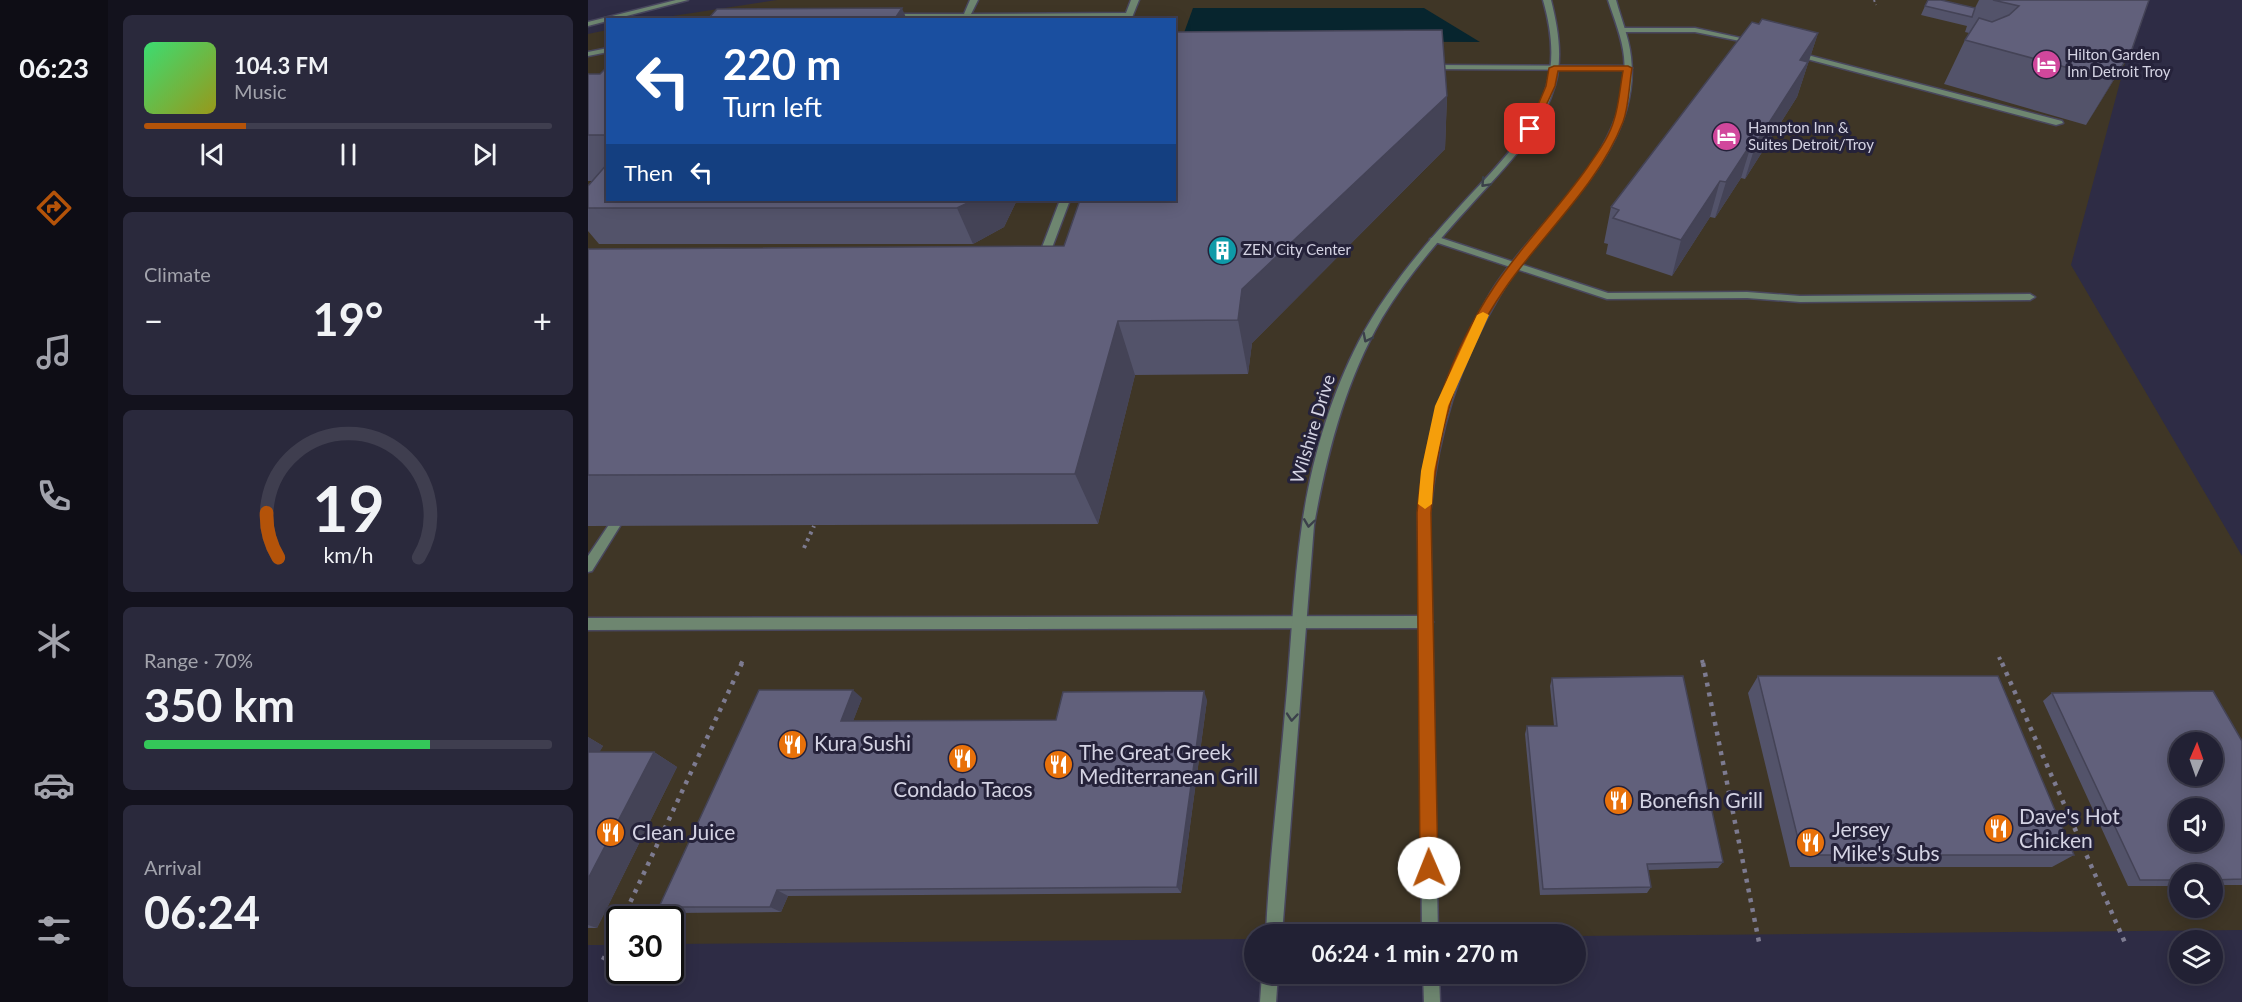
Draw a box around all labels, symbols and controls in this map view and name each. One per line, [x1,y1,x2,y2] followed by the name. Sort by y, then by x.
[723,39,841,89] text: 220 m
[624,42,702,120] icon: left
[2067,45,2171,80] place label: Hilton Garden Inn Detroit Troy
[2030,48,2062,80] hotel icon: Hilton Garden Inn Detroit Troy
[19,51,89,84] text: 06:23
[234,52,329,79] text: 104.3 FM
[234,79,287,103] text: Music
[723,90,822,123] text: Turn left
[1504,103,1555,154] pin
[1513,112,1546,145] icon: arrive
[1748,118,1874,153] place label: Hampton Inn & Suites Detroit/Troy
[1711,121,1743,153] hotel icon: Hampton Inn & Suites Detroit/Troy
[196,138,229,171] icon: previous
[332,138,365,171] icon: pause
[468,138,501,171] icon: next
[685,156,718,189] icon: left
[624,159,673,186] text: Then
[1481,176,1492,187] one-way arrow
[33,187,75,229] icon: directions
[1206,234,1238,266] building icon: ZEN City Center
[1243,240,1352,258] place label: ZEN City Center
[144,262,211,286] text: Climate
[313,292,383,346] text: 19°
[144,300,163,340] text: −
[533,300,552,340] text: +
[33,331,75,373] icon: music
[1363,331,1374,342] one-way arrow
[1285,372,1339,486] street label: Wilshire Drive
[312,470,384,545] text: 19
[33,475,75,517] icon: phone
[1303,518,1316,527] one-way arrow
[323,542,373,568] text: km/h
[33,620,75,662] icon: climate
[144,648,253,672] text: Range · 70%
[144,678,295,732] text: 350 km
[1286,712,1299,721] one-way arrow
[777,728,809,760] restaurant icon: Kura Sushi
[814,730,911,755] place label: Kura Sushi
[2169,732,2223,786] north arrow
[2169,732,2223,984] map controls
[1079,739,1258,788] place label: The Great Greek Mediterranean Grill
[947,743,979,775] restaurant icon: Condado Tacos
[1042,749,1074,781] restaurant icon: The Great Greek Mediterranean Grill
[33,764,75,806] icon: car
[893,776,1033,801] place label: Condado Tacos
[1602,785,1634,817] restaurant icon: Bonefish Grill
[1639,787,1763,812] place label: Bonefish Grill
[2169,798,2223,852] button: sound
[2019,803,2120,852] place label: Dave's Hot Chicken
[1982,813,2014,845] restaurant icon: Dave's Hot Chicken
[1832,816,1940,865] place label: Jersey Mike's Subs
[595,817,627,849] restaurant icon: Clean Juice
[632,819,735,844] place label: Clean Juice
[1795,826,1827,858] restaurant icon: Jersey Mike's Subs
[1397,836,1461,900] position arrow
[144,855,202,879] text: Arrival
[2169,864,2223,918] button: search
[144,885,260,939] text: 06:24
[606,906,684,984] speed limit sign: 30
[33,909,75,951] icon: filters
[2169,930,2223,984] button: layers
[1312,940,1518,967] text: 06:24 · 1 min · 270 m

